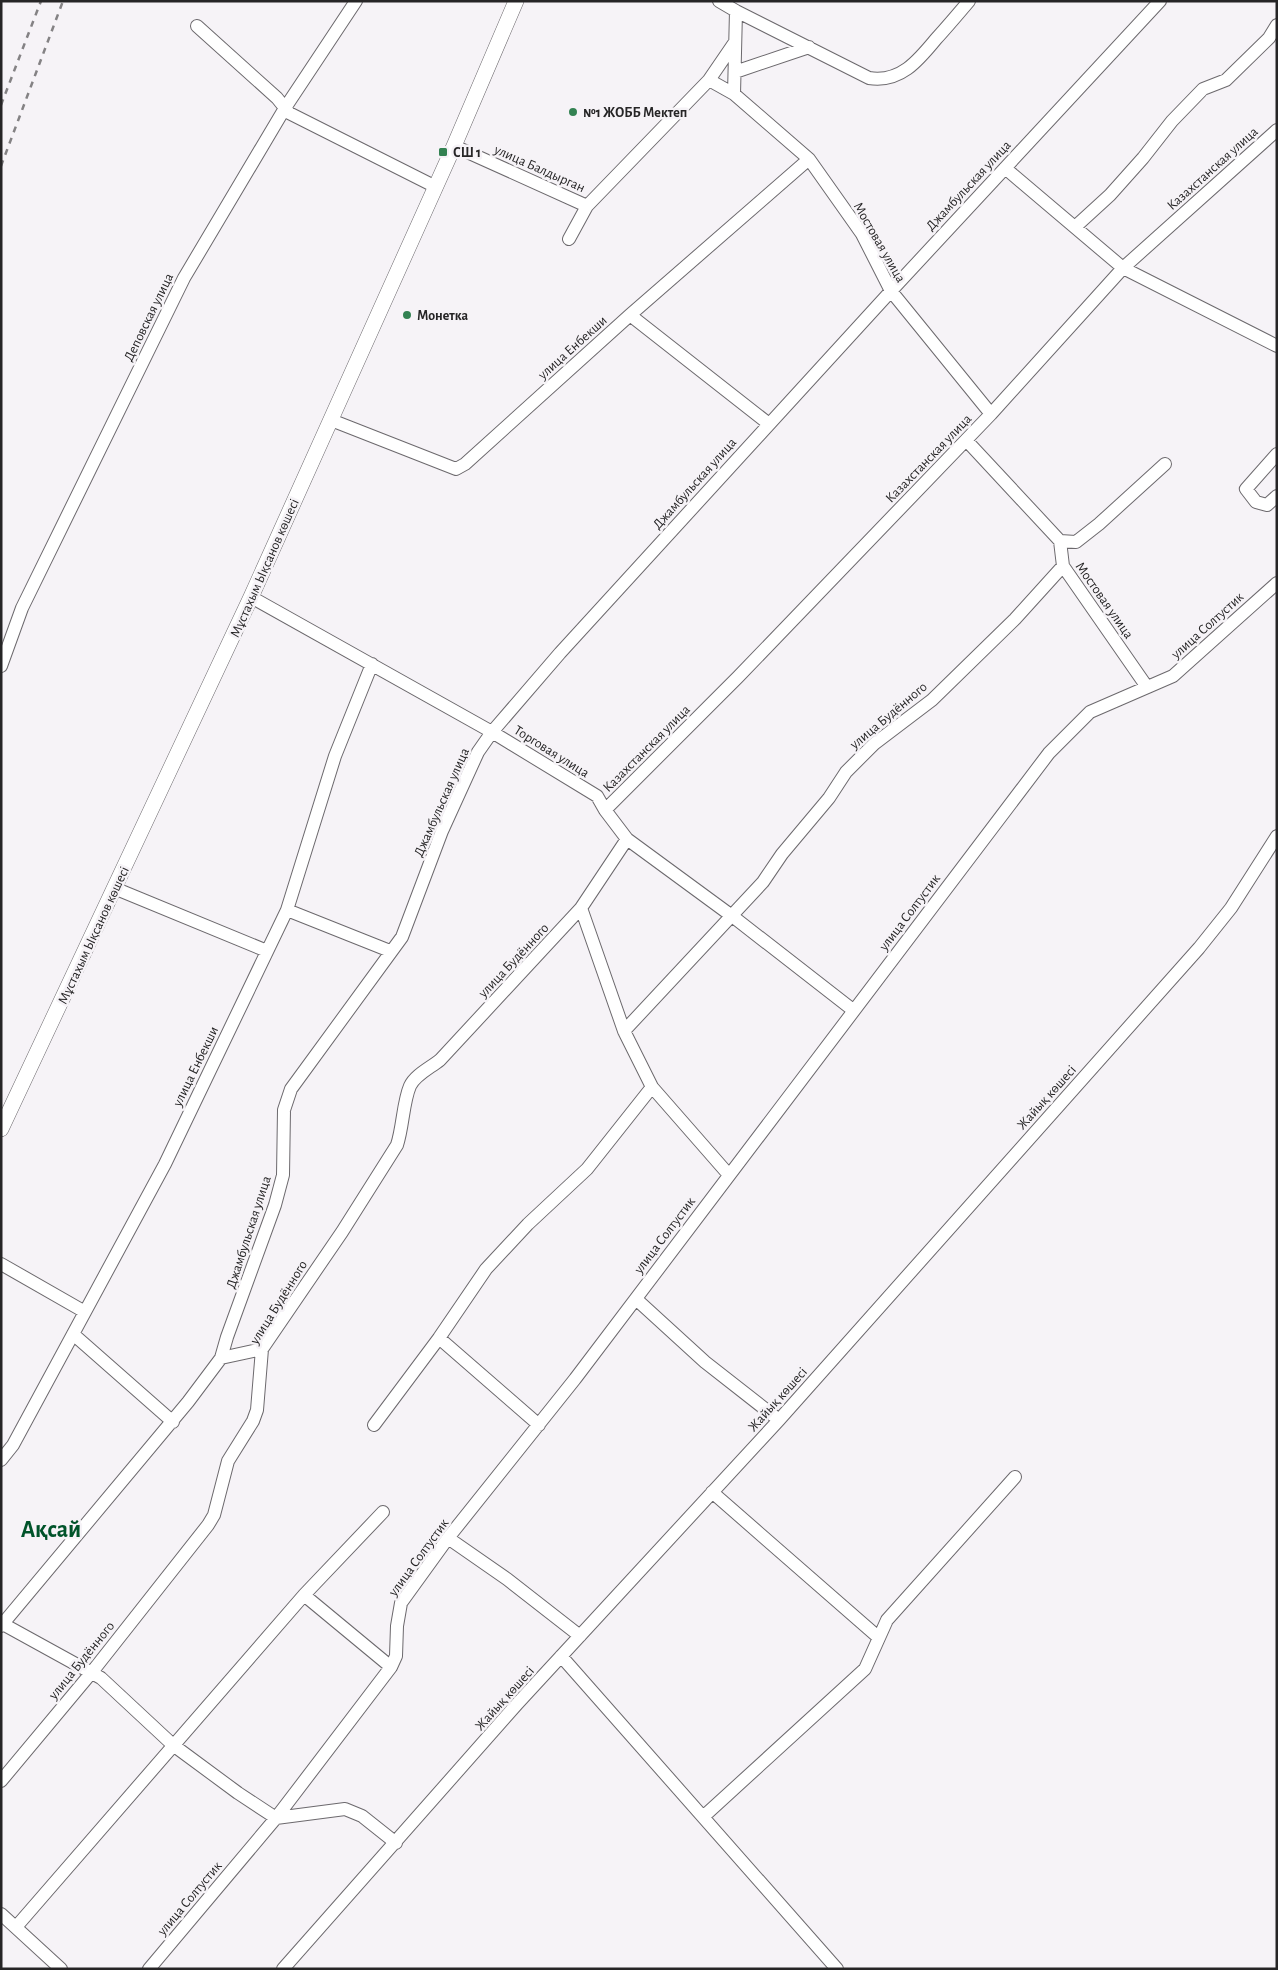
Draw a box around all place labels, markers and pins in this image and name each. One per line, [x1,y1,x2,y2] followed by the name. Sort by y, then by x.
[567,106,579,118] marker: №1 ЖОББ Мектеп
[583,106,687,120] place label: №1 ЖОББ Мектеп
[437,146,449,158] marker: СШ 1
[453,146,481,160] place label: СШ 1
[401,309,413,321] marker: Монетка
[417,309,469,323] place label: Монетка

